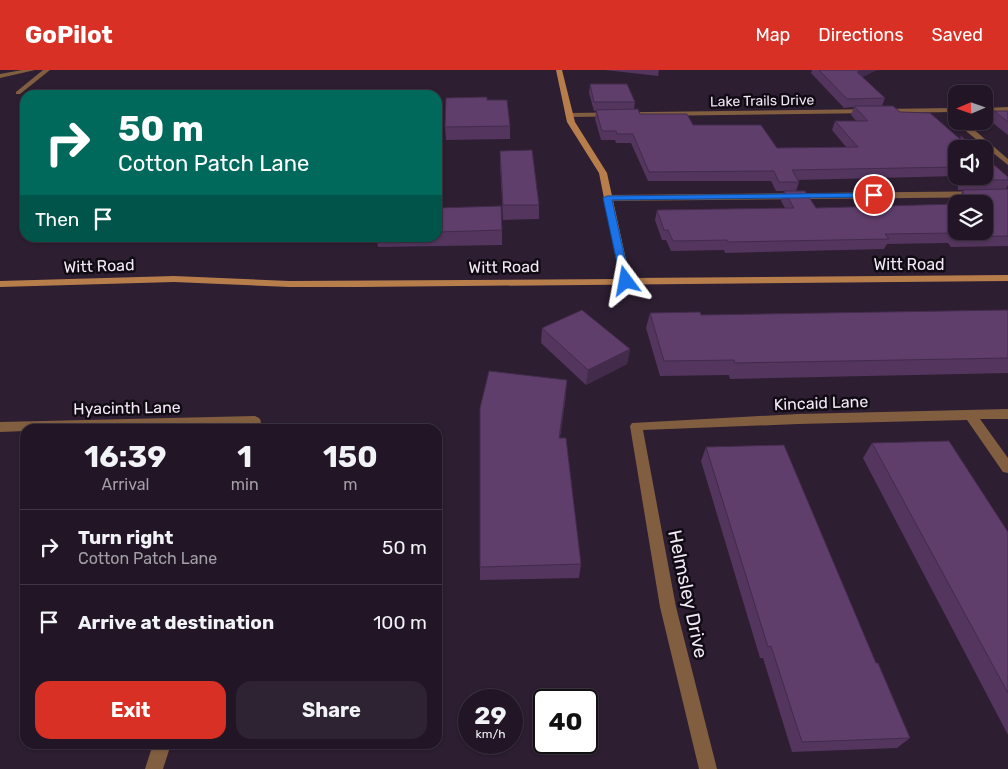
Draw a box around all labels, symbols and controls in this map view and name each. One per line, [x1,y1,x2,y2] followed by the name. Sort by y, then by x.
[25,21,113,49] text: GoPilot
[755,24,790,46] text: Map
[818,24,904,46] text: Directions
[932,24,983,46] text: Saved
[948,85,992,130] north arrow
[948,85,993,240] map controls
[710,92,814,110] street label: Lake Trails Drive
[118,108,204,150] text: 50 m
[35,110,100,175] icon: right
[948,140,993,185] button: sound
[118,150,309,177] text: Cotton Patch Lane
[853,174,895,216] pin
[860,181,888,209] icon: arrive
[948,195,993,240] button: layers
[89,205,117,233] icon: arrive
[35,208,79,231] text: Then
[599,254,651,306] position arrow
[63,255,135,277] street label: Witt Road
[873,255,945,274] street label: Witt Road
[468,257,540,277] street label: Witt Road
[773,392,869,414] street label: Kincaid Lane
[73,398,181,418] street label: Hyacinth Lane
[84,439,167,475] text: 16:39
[237,439,252,475] text: 1
[323,439,378,475] text: 150
[101,475,149,494] text: Arrival
[231,475,259,494] text: min
[343,475,357,494] text: m
[78,526,173,549] text: Turn right
[663,528,713,660] street label: Helmsley Drive
[35,533,63,561] icon: right
[382,536,427,559] text: 50 m
[78,549,217,568] text: Cotton Patch Lane
[35,608,63,636] icon: arrive
[78,611,274,634] text: Arrive at destination
[373,611,427,634] text: 100 m
[35,681,226,739] button: Exit
[236,681,427,739] button: Share
[533,689,598,754] speed limit sign: 40
[474,701,507,730] text: 29
[476,727,505,741] text: km/h

